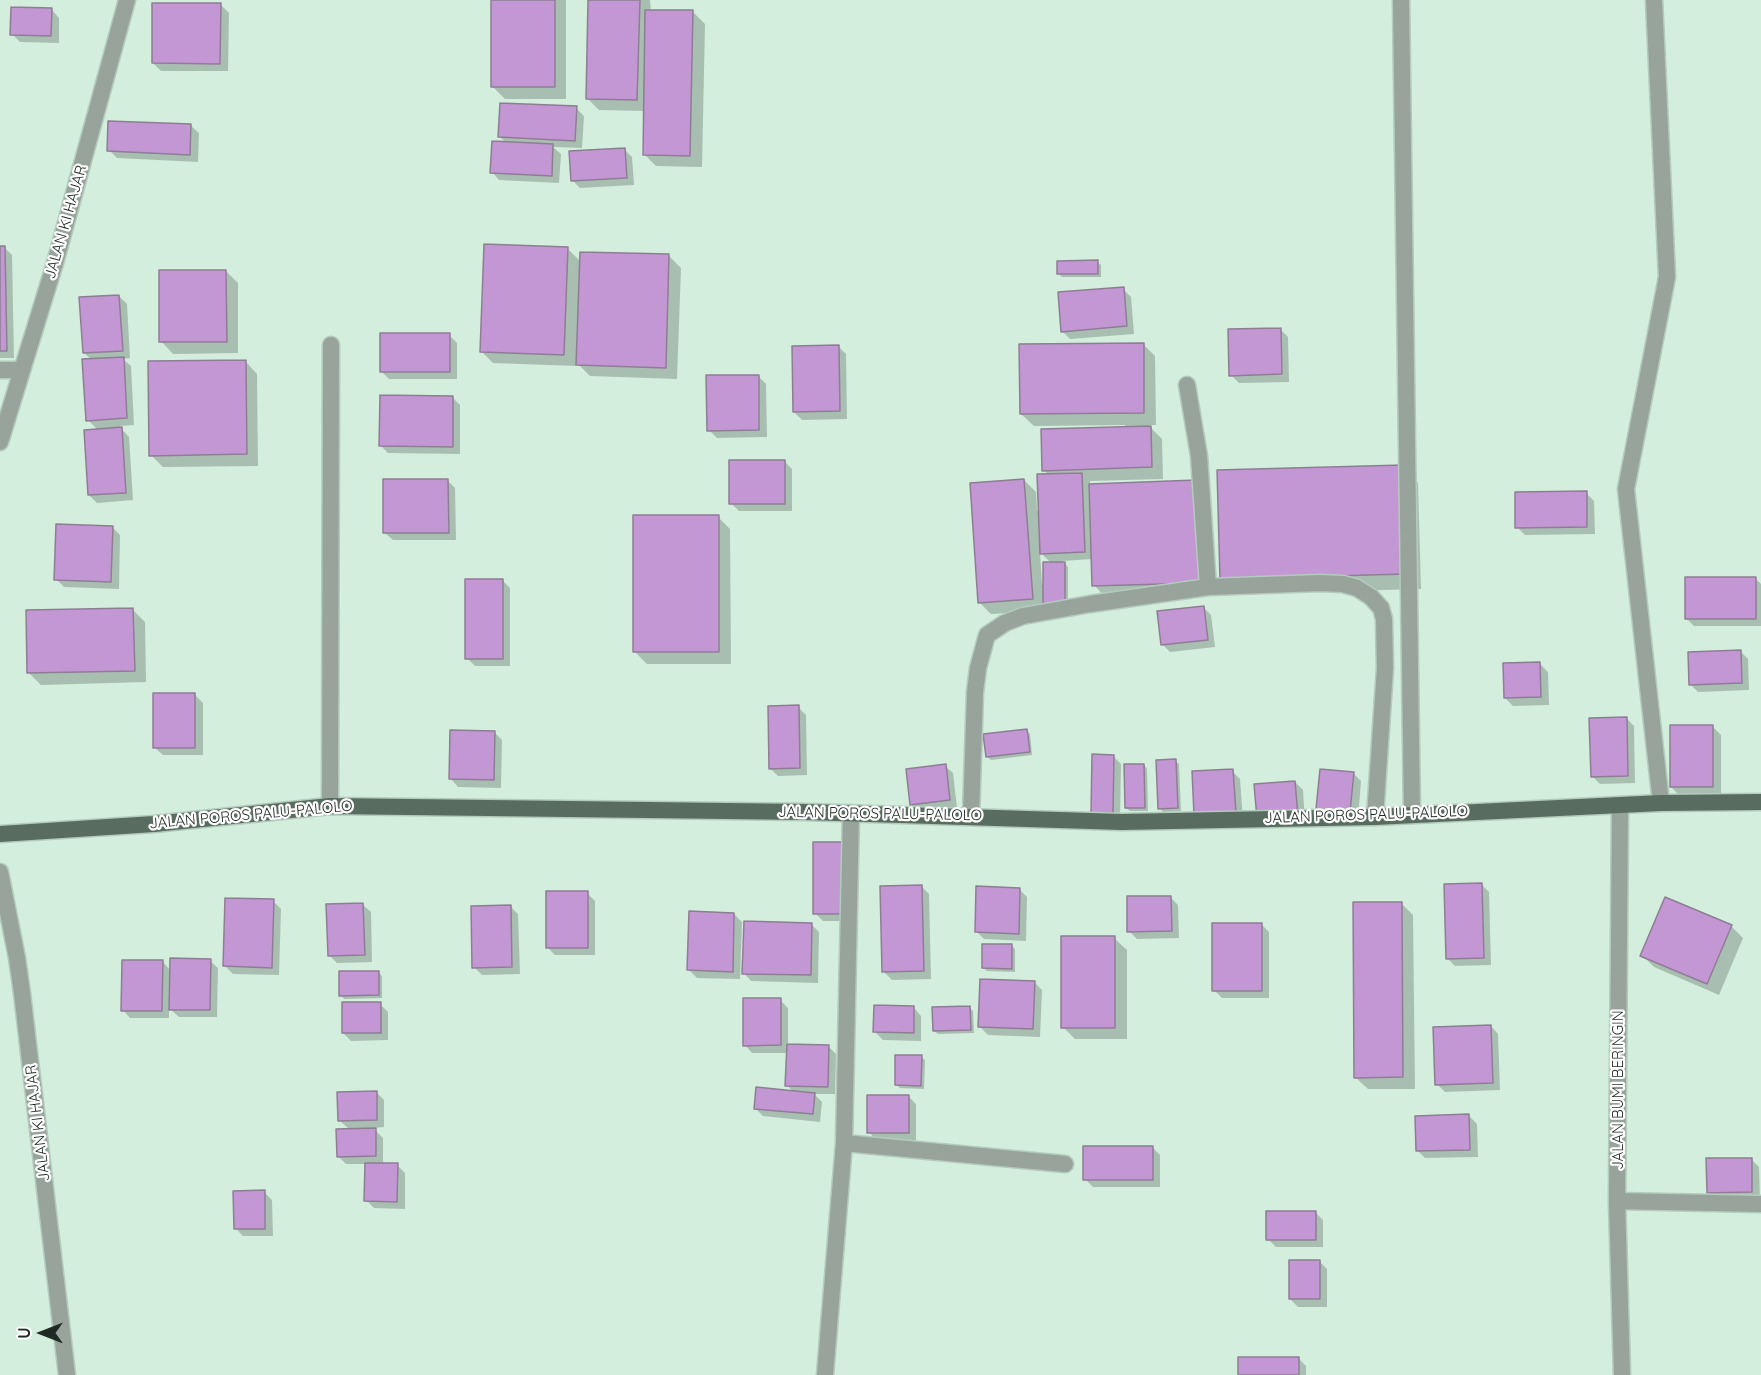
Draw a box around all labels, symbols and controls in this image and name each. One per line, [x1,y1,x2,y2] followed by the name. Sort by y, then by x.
[41,163,91,281] street label: JALAN KI HAJAR
[149,797,353,833] street label: JALAN POROS PALU-PALOLO
[1264,802,1468,828] street label: JALAN POROS PALU-PALOLO
[778,803,982,825] street label: JALAN POROS PALU-PALOLO
[1609,1010,1627,1170] street label: JALAN BUMI BERINGIN
[22,1064,54,1182] street label: JALAN KI HAJAR
[12,1303,72,1363] north arrow
[14,1327,34,1339] text: U

